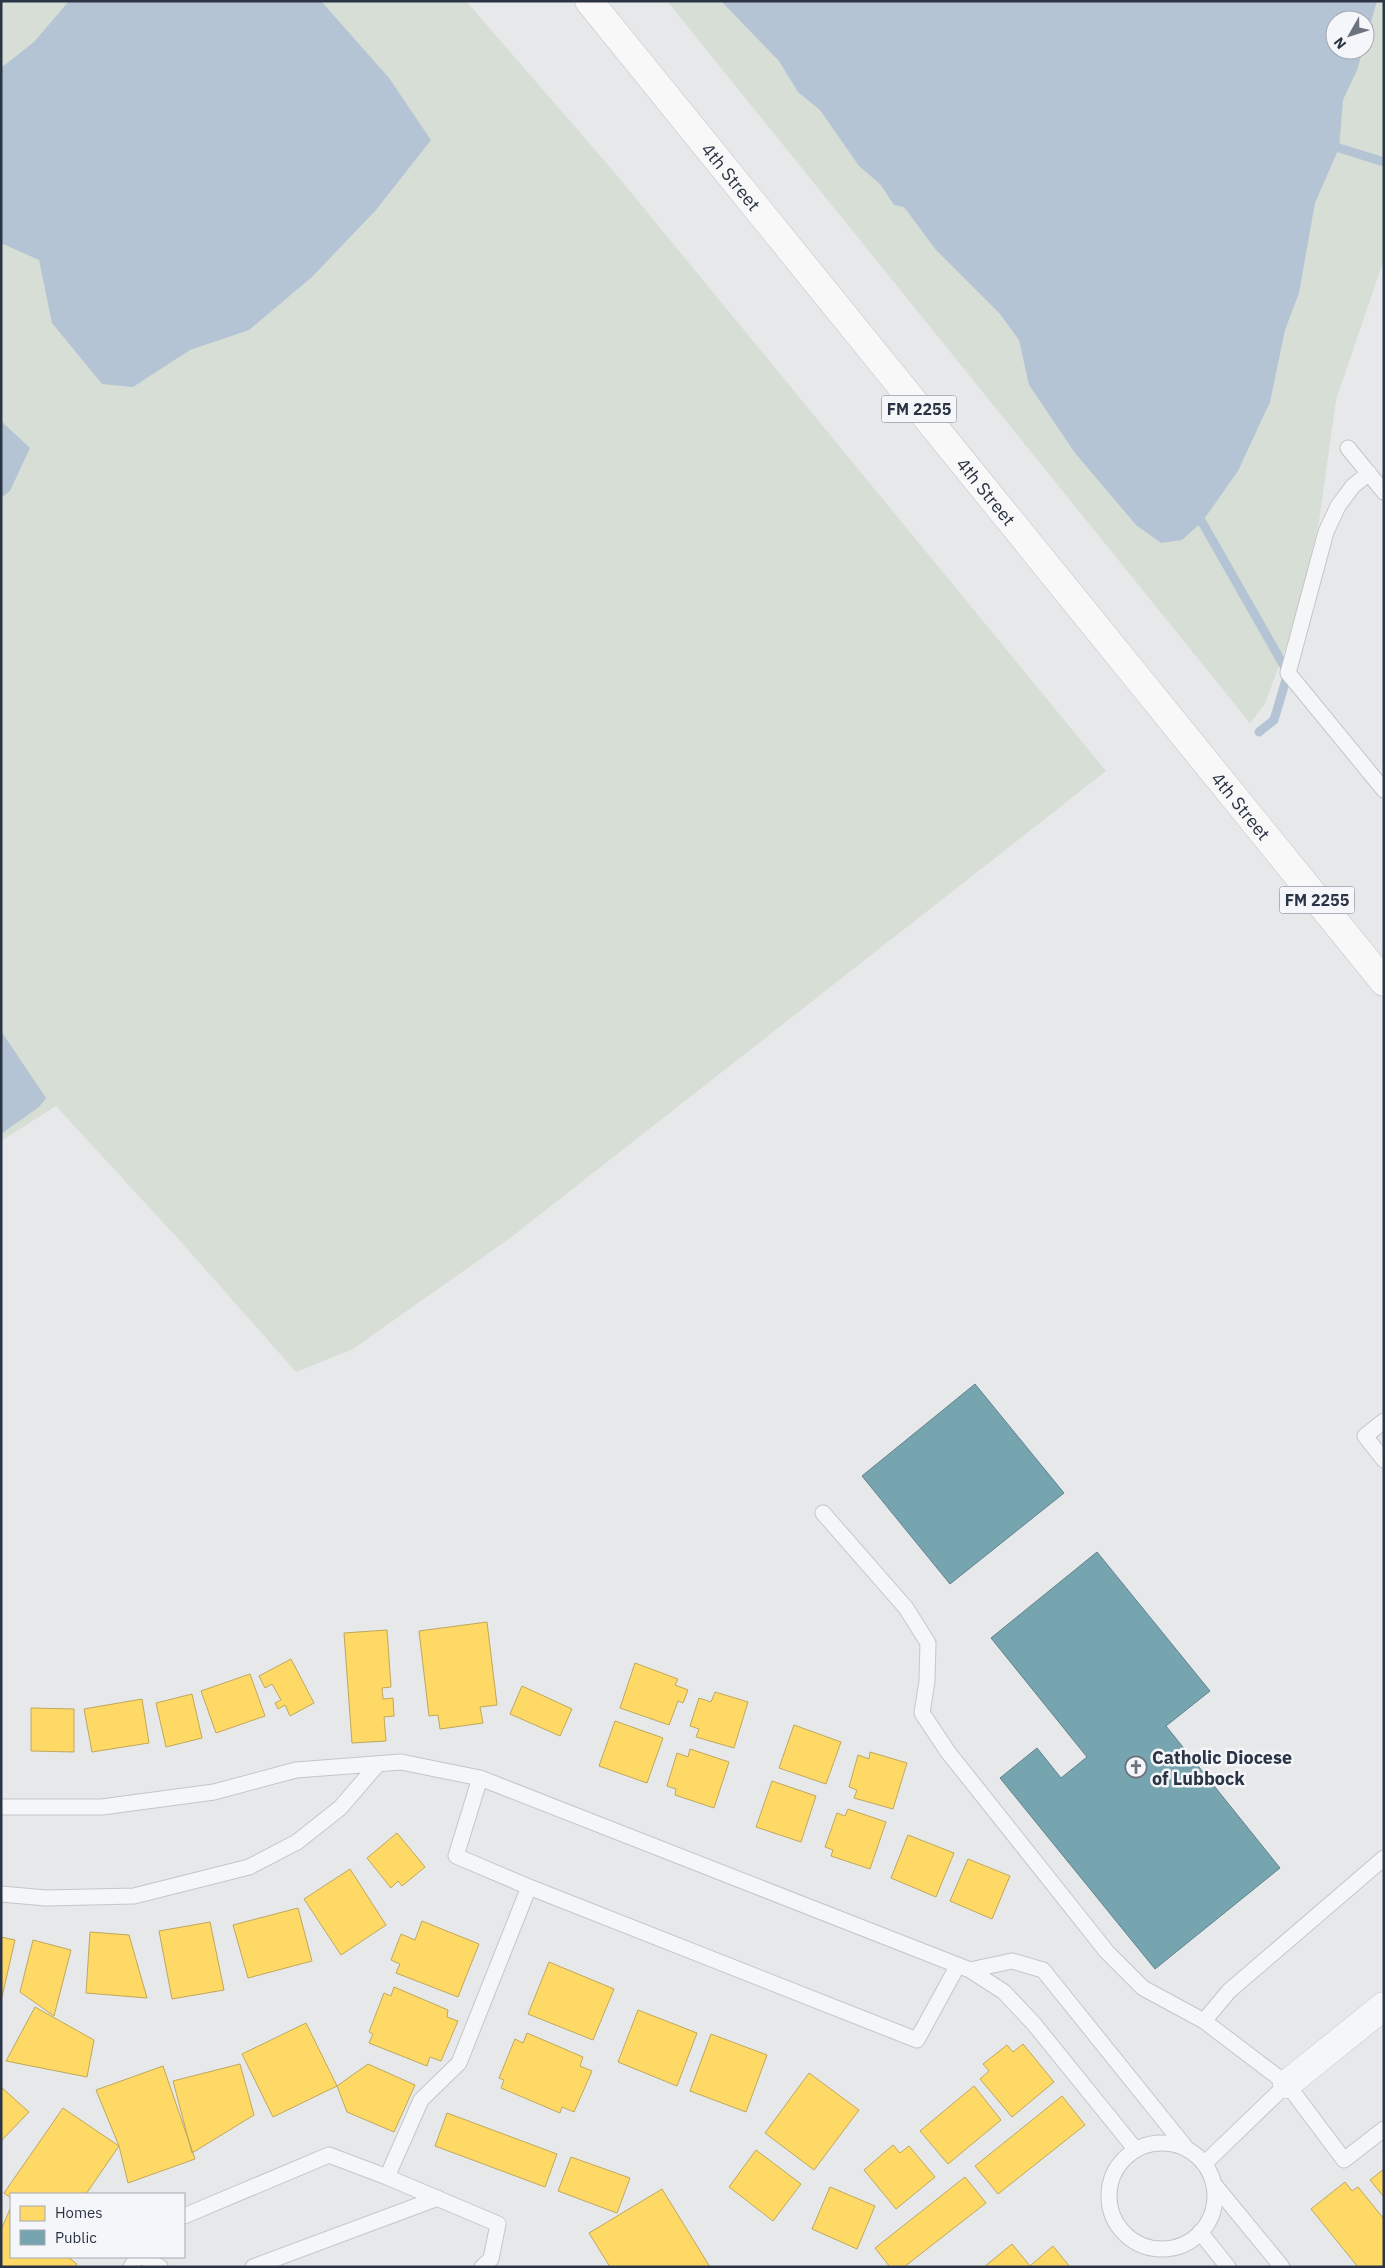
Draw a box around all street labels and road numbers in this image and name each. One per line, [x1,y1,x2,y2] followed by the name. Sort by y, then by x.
[697,138,766,215] street label: 4th Street
[882,396,956,422] road number: FM 2255
[952,453,1021,530] street label: 4th Street
[1207,767,1276,845] street label: 4th Street
[1280,886,1354,914] road number: FM 2255

